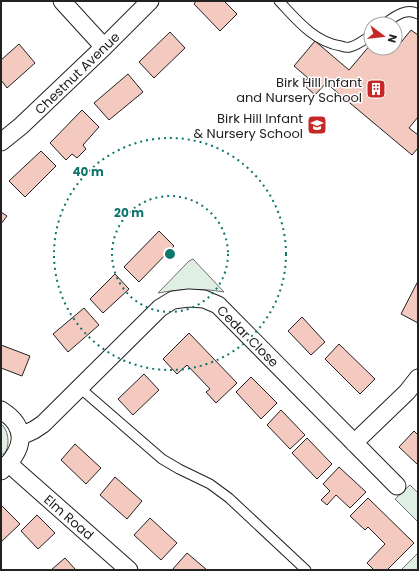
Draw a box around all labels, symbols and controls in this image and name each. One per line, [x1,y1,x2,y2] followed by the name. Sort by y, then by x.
[363,16,403,56] north arrow
[31,28,124,119] street label: Chestnut Avenue
[384,33,401,45] text: N
[236,73,362,107] place label: Birk Hill Infant and Nursery School
[365,78,387,100] building icon: Birk Hill Infant and Nursery School
[193,109,303,143] place label: Birk Hill Infant & Nursery School
[306,114,328,136] school or university icon: Birk Hill Infant & Nursery School
[72,163,104,180] text: 40 m
[114,204,144,221] text: 20 m
[163,247,177,261] centre of rings
[213,301,283,371] street label: Cedar Close
[40,490,98,544] street label: Elm Road

